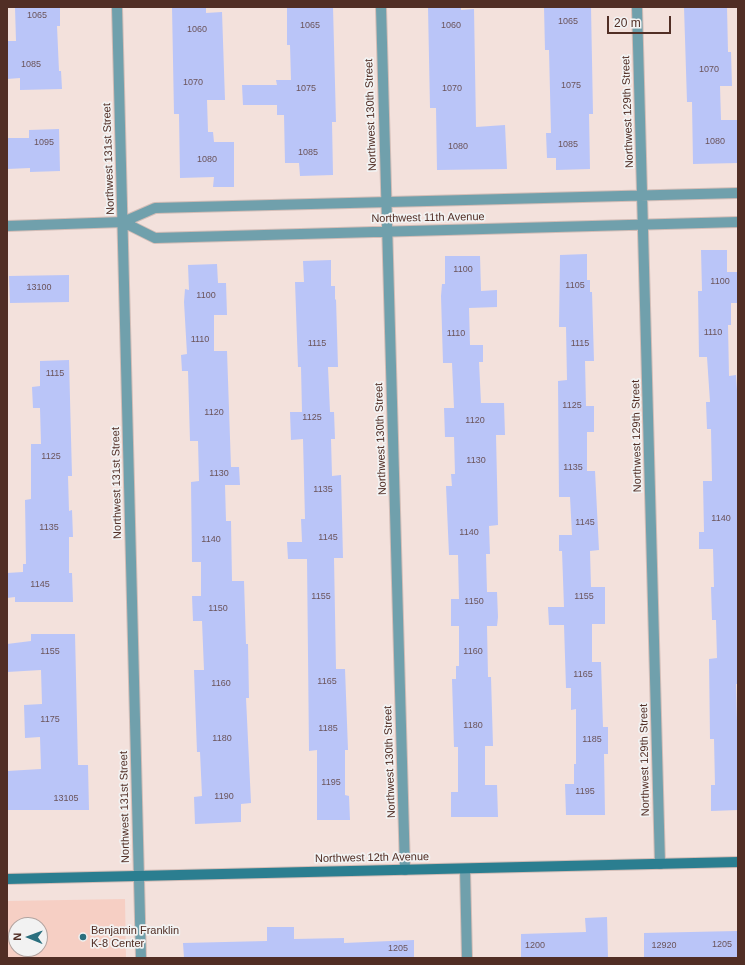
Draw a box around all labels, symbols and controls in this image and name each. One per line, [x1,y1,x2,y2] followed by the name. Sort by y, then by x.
[609,8,673,34] scale bar
[27,11,47,21] house number: 1065
[614,16,641,30] text: 20 m
[558,17,578,27] house number: 1065
[300,21,320,31] house number: 1065
[441,21,461,31] house number: 1060
[187,25,207,35] house number: 1060
[619,56,637,168] street label: Northwest 129th Street
[362,59,380,171] street label: Northwest 130th Street
[21,60,41,70] house number: 1085
[699,65,719,75] house number: 1070
[183,78,203,88] house number: 1070
[561,81,581,91] house number: 1075
[296,84,316,94] house number: 1075
[442,84,462,94] house number: 1070
[100,103,118,215] street label: Northwest 131st Street
[705,137,725,147] house number: 1080
[34,138,54,148] house number: 1095
[558,140,578,150] house number: 1085
[448,142,468,152] house number: 1080
[298,148,318,158] house number: 1085
[197,155,217,165] house number: 1080
[371,210,485,226] street label: Northwest 11th Avenue
[453,265,473,275] house number: 1100
[710,277,730,287] house number: 1100
[565,281,585,291] house number: 1105
[26,283,52,293] house number: 13100
[196,291,216,301] house number: 1100
[704,328,722,338] house number: 1110
[447,329,465,339] house number: 1110
[191,335,209,345] house number: 1110
[308,339,326,349] house number: 1115
[571,339,589,349] house number: 1115
[46,369,64,379] house number: 1115
[629,380,645,492] street label: Northwest 129th Street
[372,383,390,495] street label: Northwest 130th Street
[562,401,582,411] house number: 1125
[204,408,224,418] house number: 1120
[302,413,322,423] house number: 1125
[465,416,485,426] house number: 1120
[109,427,125,539] street label: Northwest 131st Street
[41,452,61,462] house number: 1125
[466,456,486,466] house number: 1130
[563,463,583,473] house number: 1135
[209,469,229,479] house number: 1130
[313,485,333,495] house number: 1135
[711,514,731,524] house number: 1140
[575,518,595,528] house number: 1145
[39,523,59,533] house number: 1135
[459,528,479,538] house number: 1140
[318,533,338,543] house number: 1145
[201,535,221,545] house number: 1140
[30,580,50,590] house number: 1145
[311,592,331,602] house number: 1155
[574,592,594,602] house number: 1155
[464,597,484,607] house number: 1150
[208,604,228,614] house number: 1150
[40,647,60,657] house number: 1155
[463,647,483,657] house number: 1160
[573,670,593,680] house number: 1165
[317,677,337,687] house number: 1165
[211,679,231,689] house number: 1160
[637,704,653,816] street label: Northwest 129th Street
[381,706,399,818] street label: Northwest 130th Street
[40,715,60,725] house number: 1175
[463,721,483,731] house number: 1180
[318,724,338,734] house number: 1185
[212,734,232,744] house number: 1180
[582,735,602,745] house number: 1185
[117,751,133,863] street label: Northwest 131st Street
[321,778,341,788] house number: 1195
[575,787,595,797] house number: 1195
[214,792,234,802] house number: 1190
[53,794,79,804] house number: 13105
[315,850,429,866] street label: Northwest 12th Avenue
[8,917,48,957] north arrow
[91,924,179,950] place label: Benjamin Franklin K-8 Center
[78,932,88,942] marker: Benjamin Franklin K-8 Center
[11,933,23,941] text: N
[712,940,732,950] house number: 1205
[525,941,545,951] house number: 1200
[651,941,677,951] house number: 12920
[388,944,408,954] house number: 1205

